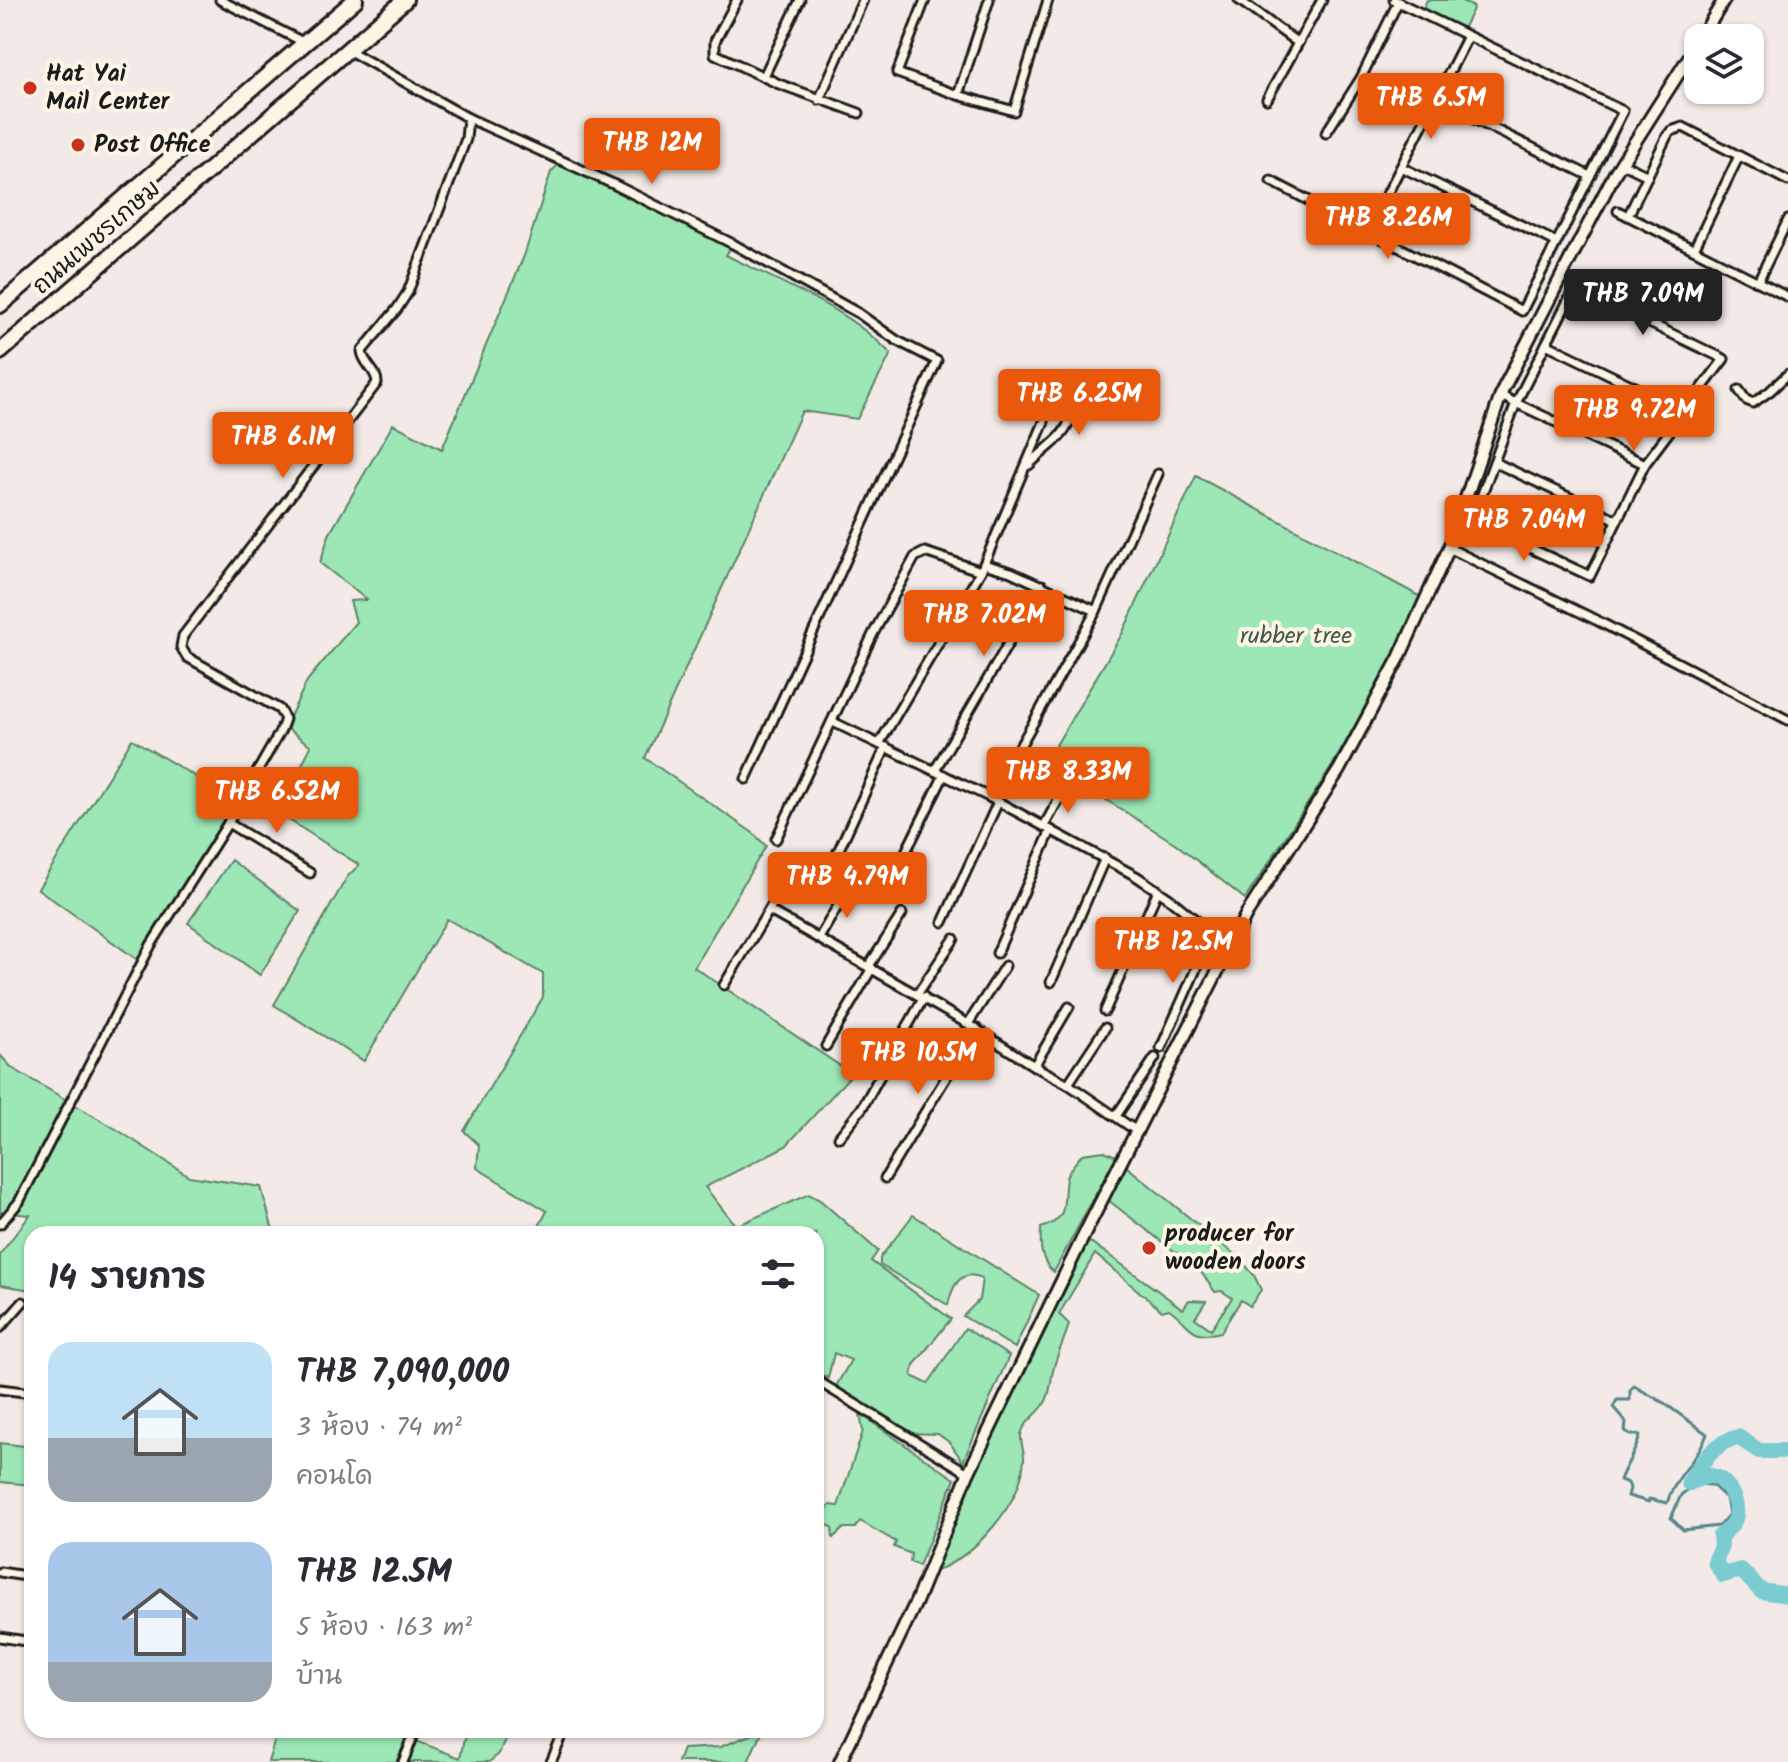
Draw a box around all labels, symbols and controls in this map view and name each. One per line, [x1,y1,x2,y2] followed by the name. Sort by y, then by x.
[1684,24,1764,104] map controls
[1684,24,1764,104] button: layers
[46,55,171,122] place label: Hat Yai Mail Center
[1348,73,1514,141] pin: THB 6.5M
[1376,78,1486,120] text: THB 6.5M
[21,79,39,97] marker: Hat Yai Mail Center
[578,118,726,186] pin: THB 12M
[602,123,702,165] text: THB 12M
[94,126,211,165] place label: Post Office
[69,136,87,154] marker: Post Office
[24,171,170,305] street label: ถนนเพชรเกษม
[1296,193,1480,261] pin: THB 8.26M
[1324,198,1452,240] text: THB 8.26M
[1551,269,1735,337] pin: THB 7.09M
[1582,274,1704,316] text: THB 7.09M
[987,369,1171,437] pin: THB 6.25M
[1016,374,1142,416] text: THB 6.25M
[1542,385,1726,453] pin: THB 9.72M
[1572,390,1696,432] text: THB 9.72M
[200,412,366,480] pin: THB 6.1M
[230,417,336,459] text: THB 6.1M
[1432,495,1616,563] pin: THB 7.04M
[1463,500,1585,542] text: THB 7.04M
[892,590,1076,658] pin: THB 7.02M
[922,595,1046,637] text: THB 7.02M
[1240,617,1352,656] park label: rubber tree
[976,747,1160,815] pin: THB 8.33M
[1005,752,1131,794] text: THB 8.33M
[185,767,369,835] pin: THB 6.52M
[214,772,340,814] text: THB 6.52M
[755,852,939,920] pin: THB 4.79M
[786,857,908,899] text: THB 4.79M
[1081,917,1265,985] pin: THB 12.5M
[1113,922,1233,964] text: THB 12.5M
[826,1028,1010,1096] pin: THB 10.5M
[859,1033,977,1075] text: THB 10.5M
[1164,1215,1306,1282] place label: producer for wooden doors
[1140,1239,1158,1257] marker: producer for wooden doors
[48,1252,206,1306] text: 14 รายการ
[756,1252,800,1296] icon: filters
[296,1346,509,1400] text: THB 7,090,000
[112,1374,208,1470] icon: home
[296,1407,462,1449] text: 3 ห้อง · 74 m²
[296,1456,373,1498] text: คอนโด
[296,1546,452,1600] text: THB 12.5M
[112,1574,208,1670] icon: home
[296,1607,472,1649] text: 5 ห้อง · 163 m²
[296,1656,342,1698] text: บ้าน

